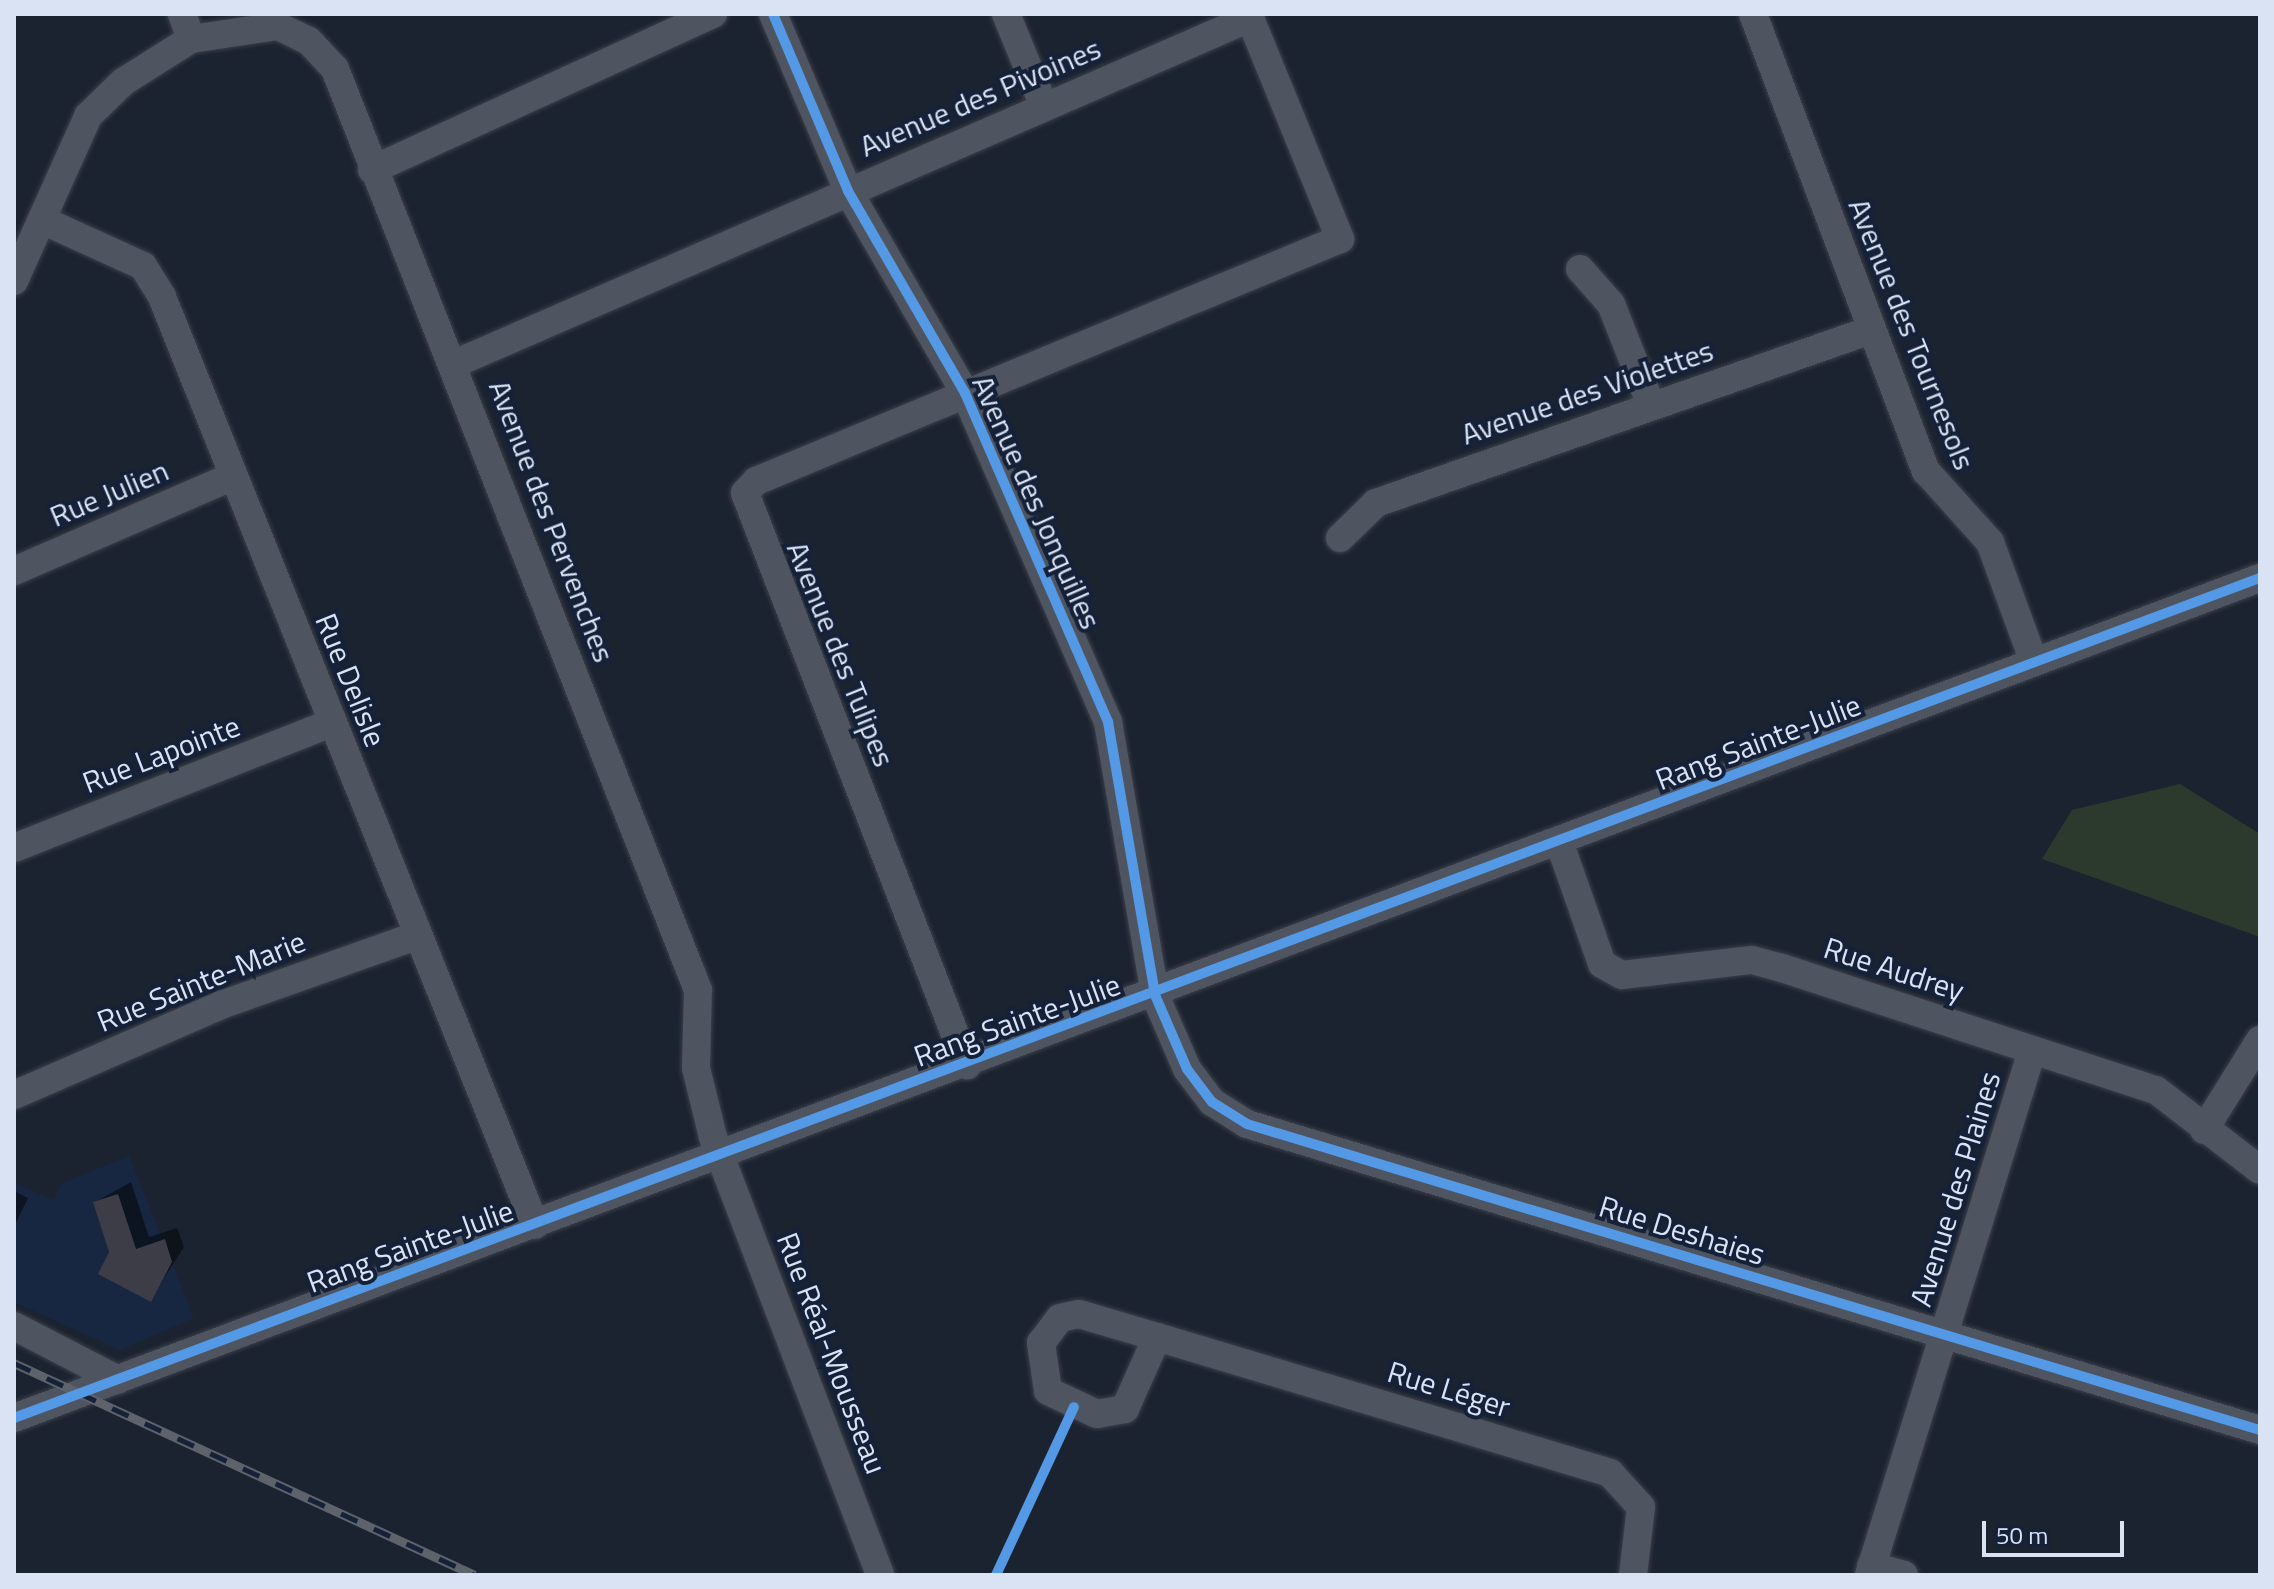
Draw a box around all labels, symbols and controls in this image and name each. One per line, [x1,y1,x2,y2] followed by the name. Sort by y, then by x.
[854,30,1106,164] street label: Avenue des Pivoines
[1841,193,1983,475] street label: Avenue des Tournesols
[1456,332,1718,452] street label: Avenue des Violettes
[965,370,1109,634] street label: Avenue des Jonquilles
[482,375,622,667] street label: Avenue des Pervenches
[44,452,174,534] street label: Rue Julien
[779,536,903,772] street label: Avenue des Tulipes
[308,608,394,752] street label: Rue Delisle
[1650,686,1866,798] street label: Rang Sainte-Julie
[77,708,245,800] street label: Rue Lapointe
[92,923,310,1039] street label: Rue Sainte-Marie
[1819,929,1969,1009] street label: Rue Audrey
[909,966,1125,1074] street label: Rang Sainte-Julie
[1902,1067,2008,1311] street label: Avenue des Plaines
[1595,1188,1769,1272] street label: Rue Deshaies
[302,1192,518,1300] street label: Rang Sainte-Julie
[769,1227,895,1479] street label: Rue Réal-Mousseau
[1383,1353,1515,1425] street label: Rue Léger
[1986,1505,2128,1555] scale bar
[1996,1517,2048,1553] text: 50 m

